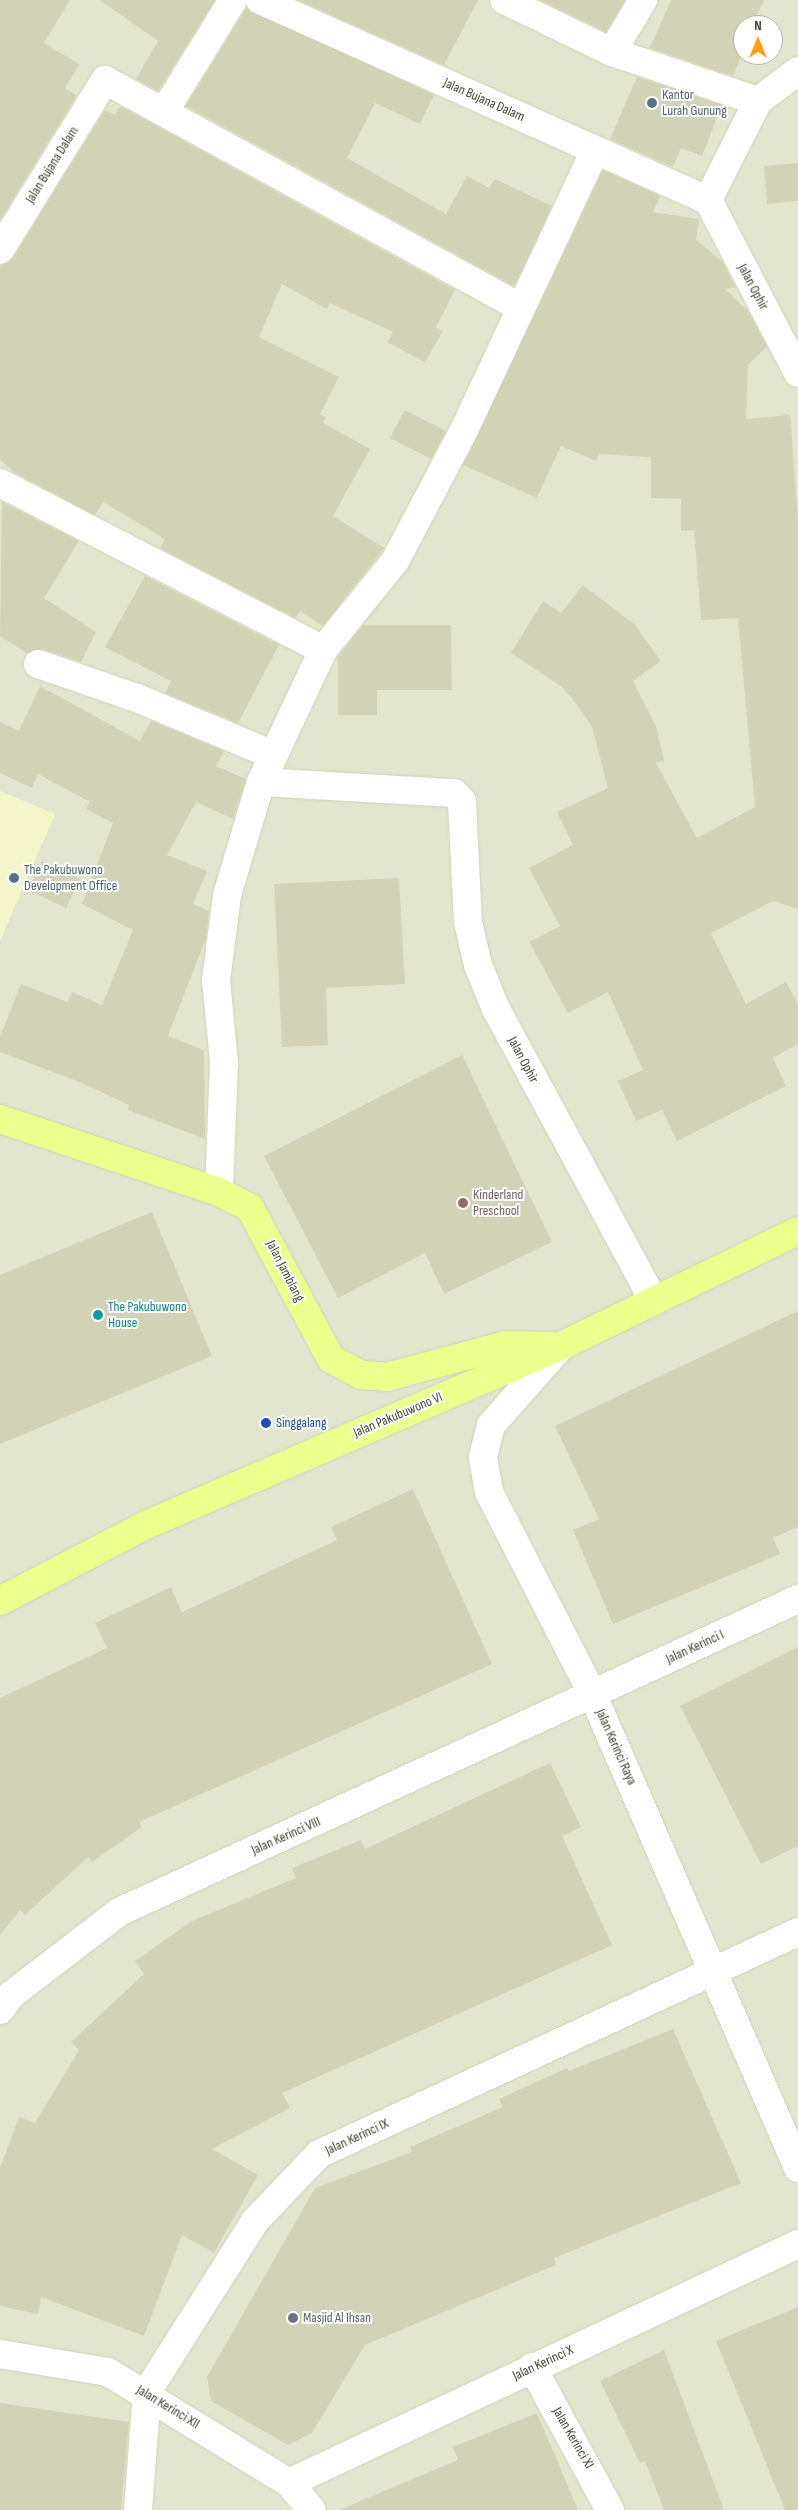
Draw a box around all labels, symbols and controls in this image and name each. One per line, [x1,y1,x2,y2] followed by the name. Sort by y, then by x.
[733,15,783,65] north arrow
[754,17,762,34] text: N
[441,75,527,125] street label: Jalan Bujana Dalam
[662,87,727,120] place label: Kantor Lurah Gunung
[646,97,658,109] marker: Kantor Lurah Gunung
[22,124,82,206] street label: Jalan Bujana Dalam
[734,261,772,313] street label: Jalan Ophir
[24,862,117,894] place label: The Pakubuwono Development Office
[8,872,20,884] marker: The Pakubuwono Development Office
[504,1034,542,1086] street label: Jalan Ophir
[473,1187,523,1220] place label: Kinderland Preschool
[457,1197,469,1209] marker: Kinderland Preschool
[262,1237,308,1305] street label: Jalan Jamblang
[108,1299,187,1331] place label: The Pakubuwono House
[92,1309,104,1321] marker: The Pakubuwono House
[351,1389,445,1441] street label: Jalan Pakubuwono VI
[276,1415,327,1431] place label: Singgalang
[260,1417,272,1429] marker: Singgalang
[663,1626,727,1668] street label: Jalan Kerinci I
[592,1706,640,1788] street label: Jalan Kerinci Raya
[249,1813,323,1859] street label: Jalan Kerinci VIII
[323,2115,391,2159] street label: Jalan Kerinci IX
[303,2310,371,2326] place label: Masjid Al Ihsan
[287,2312,299,2324] marker: Masjid Al Ihsan
[510,2342,576,2384] street label: Jalan Kerinci X
[133,2382,203,2432] street label: Jalan Kerinci XII
[549,2404,597,2472] street label: Jalan Kerinci XI

